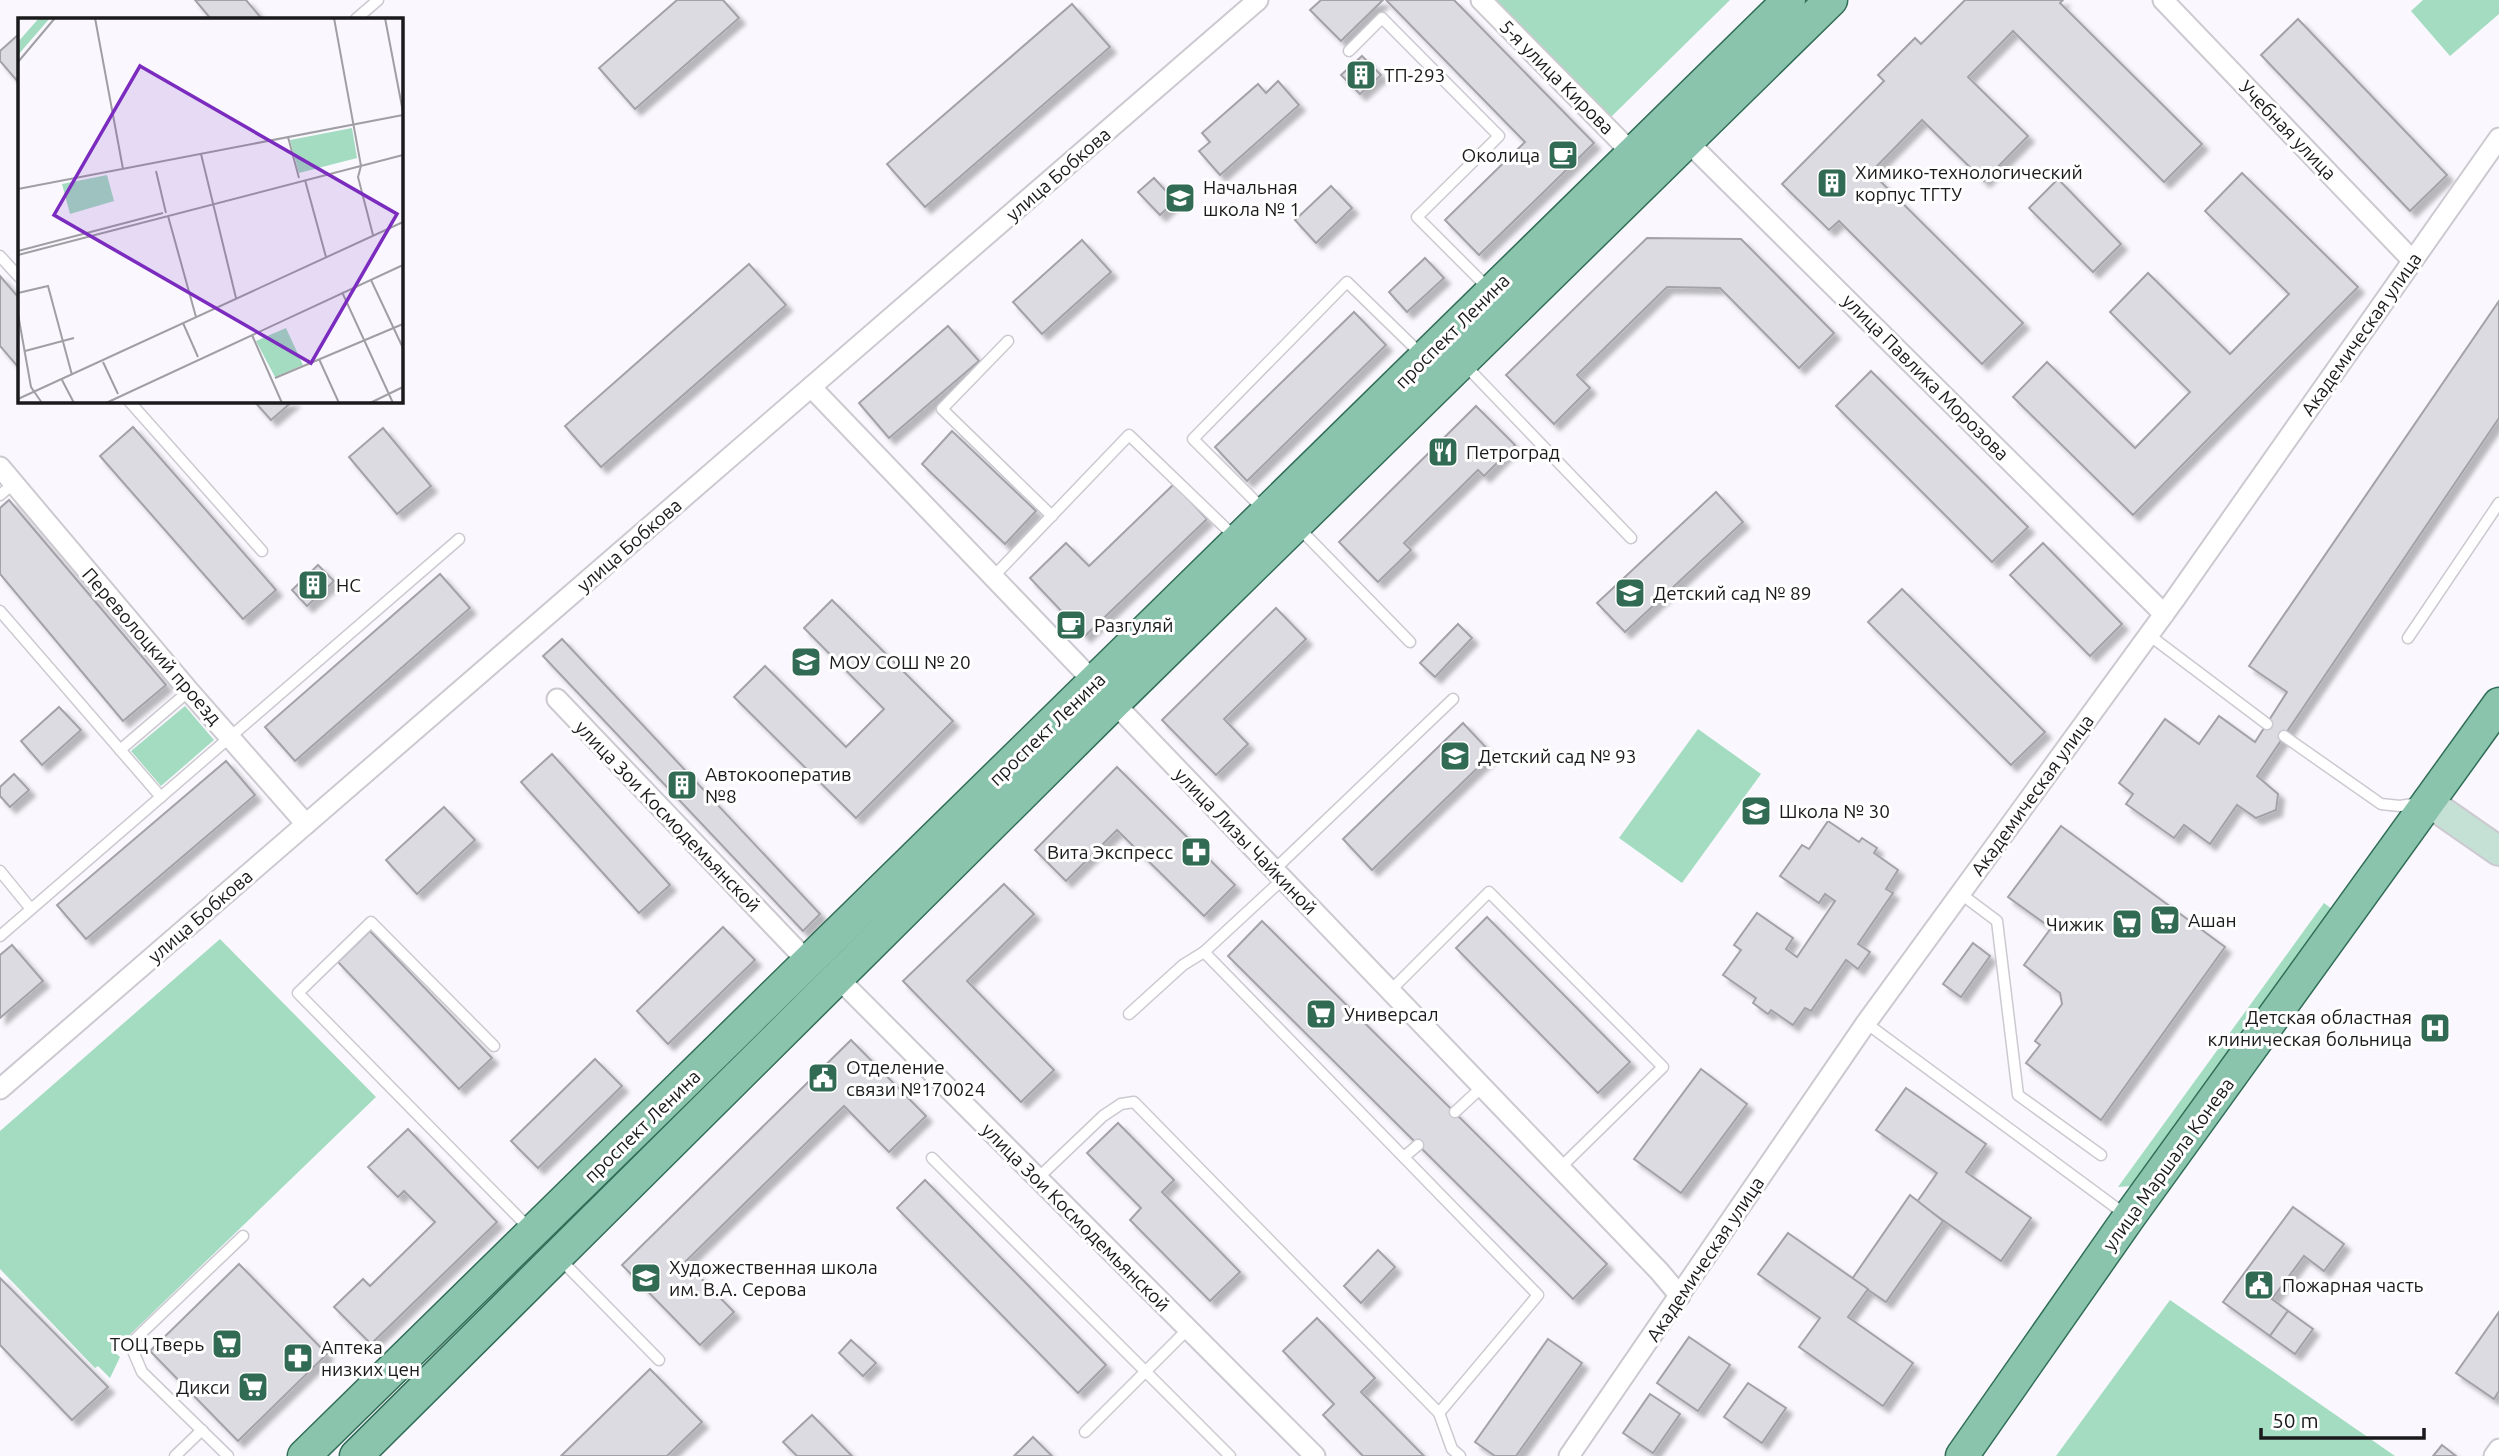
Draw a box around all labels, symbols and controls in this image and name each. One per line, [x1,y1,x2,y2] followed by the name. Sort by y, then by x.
[1495,15,1619,139] street label: 5-я улица Кирова
[18,18,402,402] inset map
[1344,58,1378,92] building icon: ТП-293
[1384,64,1445,86] place label: ТП-293
[2235,76,2341,184] street label: Учебная улица
[1001,123,1115,225] street label: улица Бобкова
[1546,138,1580,172] cafe icon: Околица
[1462,144,1540,166] place label: Околица
[1855,161,2083,205] place label: Химико-технологический корпус ТГТУ
[1815,166,1849,200] building icon: Химико-технологический корпус ТГТУ
[1203,176,1300,220] place label: Начальная школа № 1
[1163,181,1197,215] school or university icon: Начальная школа № 1
[2296,248,2426,420] street label: Академическая улица
[1390,269,1514,393] street label: проспект Ленина
[1838,289,2014,465] street label: улица Павлика Морозова
[1426,435,1460,469] restaurant icon: Петроград
[1466,441,1560,463] place label: Петроград
[572,494,686,596] street label: улица Бобкова
[78,563,226,729] street label: Переволоцкий проезд
[296,568,330,602] building icon: НС
[336,574,361,596] place label: НС
[1613,576,1647,610] school or university icon: Детский сад № 89
[1653,582,1811,604] place label: Детский сад № 89
[1054,608,1088,642] cafe icon: Разгуляй
[1094,614,1174,636] place label: Разгуляй
[789,645,823,679] school or university icon: МОУ СОШ № 20
[829,651,971,673] place label: МОУ СОШ № 20
[984,668,1110,790] street label: проспект Ленина
[1966,710,2098,880] street label: Академическая улица
[571,716,765,916] street label: улица Зои Космодемьянской
[1438,739,1472,773] school or university icon: Детский сад № 93
[1478,745,1636,767] place label: Детский сад № 93
[705,763,851,807] place label: Автокооператив №8
[1170,763,1322,919] street label: улица Лизы Чайкиной
[665,768,699,802] building icon: Автокооператив №8
[1739,794,1773,828] school or university icon: Школа № 30
[1779,800,1890,822] place label: Школа № 30
[1179,835,1213,869] pharmacy icon: Вита Экспресс
[1047,841,1173,863] place label: Вита Экспресс
[143,865,257,967] street label: улица Бобкова
[2148,903,2182,937] supermarket icon: Ашан
[2110,907,2144,941] supermarket icon: Чижик
[2188,909,2237,931] place label: Ашан
[2046,913,2104,935] place label: Чижик
[1304,997,1338,1031] supermarket icon: Универсал
[1344,1003,1439,1025] place label: Универсал
[2207,1006,2412,1050] place label: Детская областная клиническая больница
[2418,1011,2452,1045] hospital icon: Детская областная клиническая больница
[846,1056,985,1100] place label: Отделение связи №170024
[806,1061,840,1095] public building icon: Отделение связи №170024
[579,1065,705,1187] street label: проспект Ленина
[2098,1073,2238,1255] street label: улица Маршала Конева
[977,1118,1175,1316] street label: улица Зои Космодемьянской
[1642,1172,1768,1346] street label: Академическая улица
[669,1256,878,1300] place label: Художественная школа им. В.А. Серова
[629,1261,663,1295] school or university icon: Художественная школа им. В.А. Серова
[2242,1268,2276,1302] public building icon: Пожарная часть
[2282,1274,2424,1296] place label: Пожарная часть
[210,1327,244,1361] supermarket icon: ТОЦ Тверь
[110,1333,204,1355] place label: ТОЦ Тверь
[321,1336,420,1380] place label: Аптека низких цен
[281,1341,315,1375] pharmacy icon: Аптека низких цен
[236,1370,270,1404] supermarket icon: Дикси
[176,1376,230,1398] place label: Дикси
[2261,1396,2424,1440] scale bar
[2272,1408,2319,1432] text: 50 m

